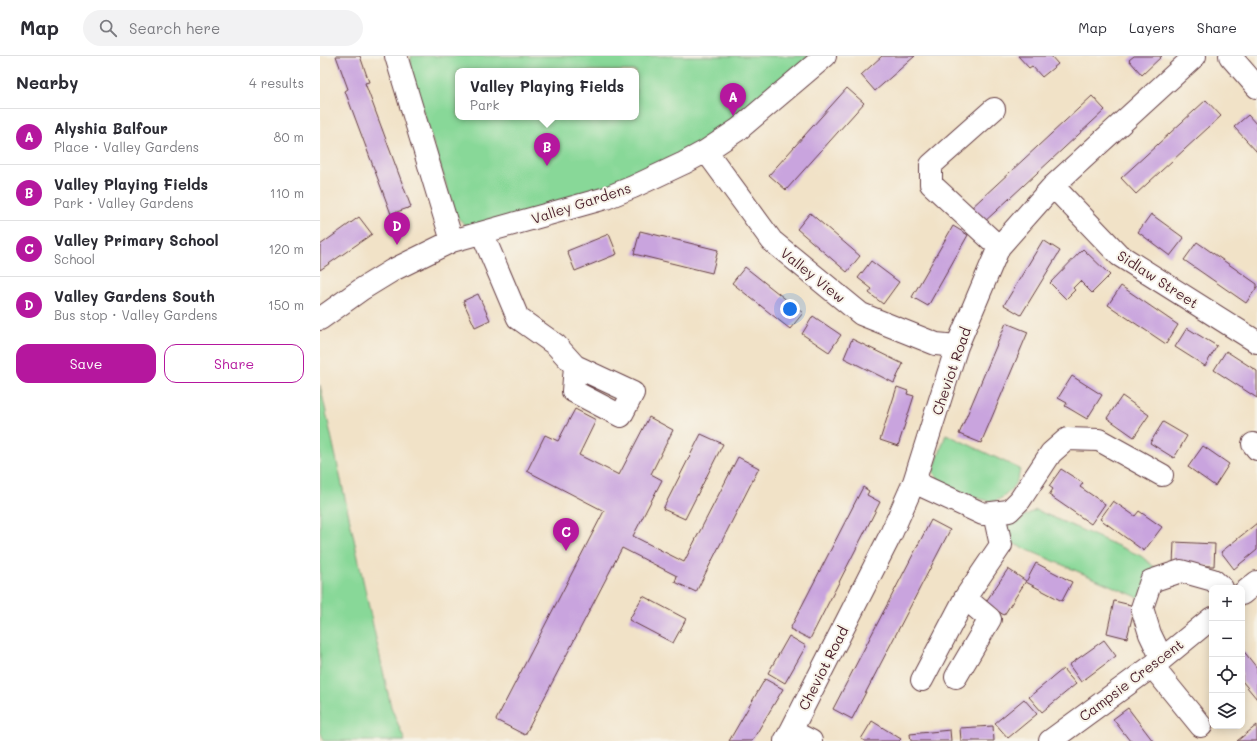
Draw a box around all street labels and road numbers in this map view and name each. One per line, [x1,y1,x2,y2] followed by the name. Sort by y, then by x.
[529,178,633,228] street label: Valley Gardens
[777,243,849,307] street label: Valley View
[1114,246,1202,312] street label: Sidlaw Street
[927,324,975,418] street label: Cheviot Road
[794,623,852,713] street label: Cheviot Road
[1075,634,1187,726] street label: Campsie Crescent

